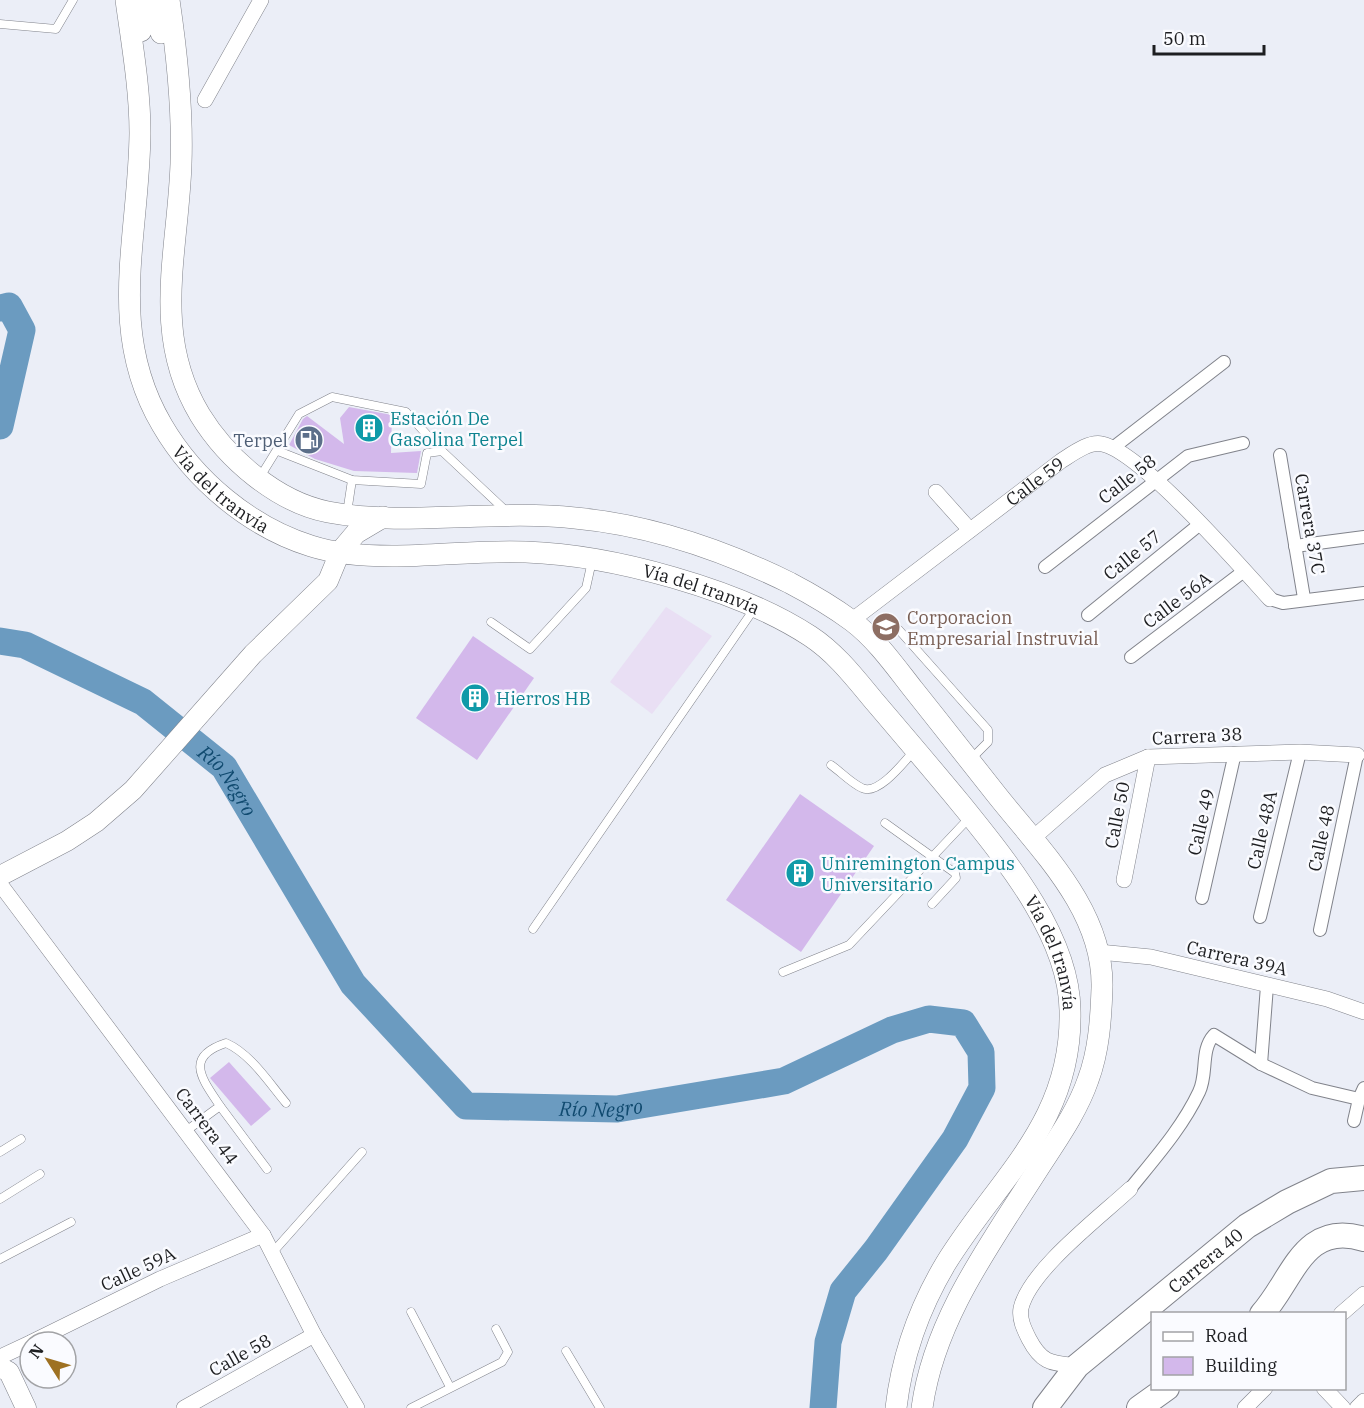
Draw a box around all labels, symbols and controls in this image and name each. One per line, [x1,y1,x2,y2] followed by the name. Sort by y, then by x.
[1154,18,1264,56] scale bar
[1163,27,1206,50] text: 50 m
[390,407,523,451] place label: Estación De Gasolina Terpel
[353,412,385,444] building icon: Estación De Gasolina Terpel
[293,424,325,456] fuel station icon: Terpel
[233,429,288,452] place label: Terpel
[168,441,274,538] street label: Vía del tranvía
[1093,449,1161,509] street label: Calle 58
[1001,451,1069,511] street label: Calle 59
[1290,472,1330,576] street label: Carrera 37C
[1099,525,1165,585] street label: Calle 57
[641,558,764,619] street label: Vía del tranvía
[1138,566,1216,633] street label: Calle 56A
[907,606,1099,650] place label: Corporacion Empresarial Instruvial
[870,611,902,643] school or university icon: Corporacion Empresarial Instruvial
[459,682,491,714] building icon: Hierros HB
[496,687,591,710] place label: Hierros HB
[1151,722,1243,750] street label: Carrera 38
[192,738,264,821] water label: Río Negro
[1099,780,1135,850] street label: Calle 50
[1182,786,1220,858] street label: Calle 49
[1242,788,1282,872] street label: Calle 48A
[1303,803,1339,873] street label: Calle 48
[821,852,1015,896] place label: Uniremington Campus Universitario
[784,857,816,889] building icon: Uniremington Campus Universitario
[1020,891,1082,1011] street label: Vía del tranvía
[1184,935,1290,981] street label: Carrera 39A
[171,1083,243,1169] street label: Carrera 44
[558,1091,645,1123] water label: Río Negro
[1163,1223,1248,1298] street label: Carrera 40
[97,1241,180,1296] street label: Calle 59A
[1151,1312,1346,1390] legend
[1205,1324,1248,1347] text: Road
[205,1329,275,1381] street label: Calle 58
[18,1330,78,1390] north arrow
[24,1340,48,1362] text: N
[1205,1354,1277,1377] text: Building

